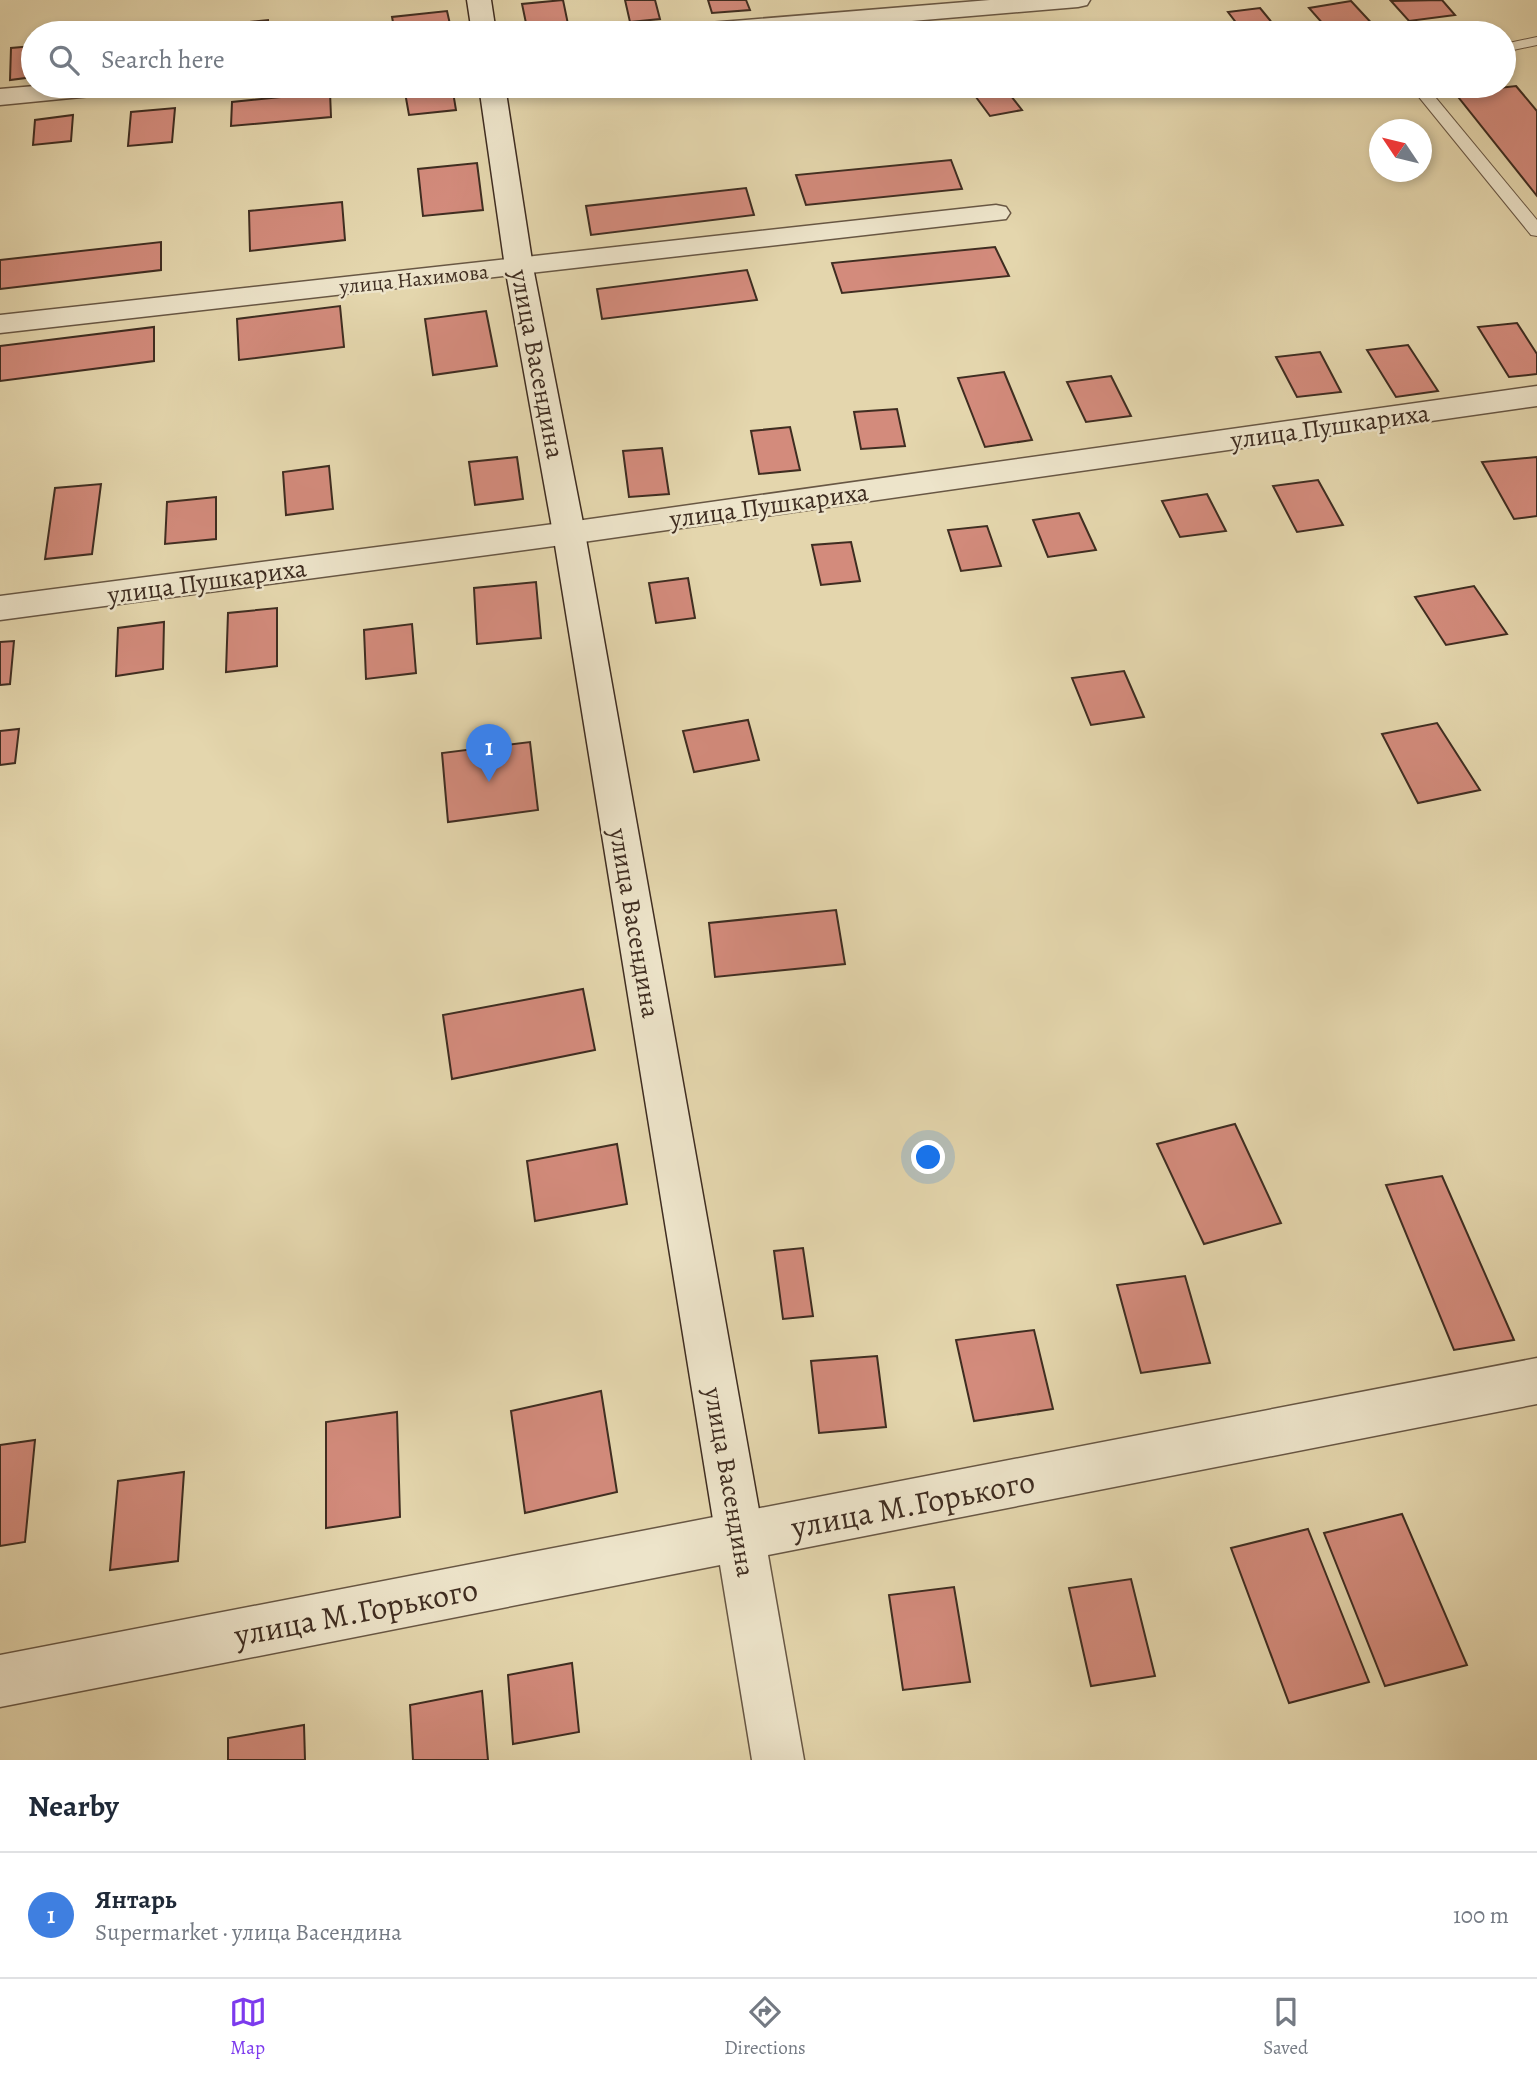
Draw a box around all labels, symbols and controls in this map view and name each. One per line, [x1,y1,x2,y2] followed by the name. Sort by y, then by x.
[21,21,1516,98] search box
[45,41,83,79] icon: search
[101,42,225,77] text: Search here
[1369,119,1432,182] north arrow
[337,257,490,301] street label: улица Нахимова
[502,266,573,462] street label: улица Васендина
[1227,395,1432,458] street label: улица Пушкариха
[666,474,871,537] street label: улица Пушкариха
[104,550,309,613] street label: улица Пушкариха
[466,724,512,782] pin: 1
[600,825,668,1021] street label: улица Васендина
[911,1140,945,1174] your location
[695,1384,763,1580] street label: улица Васендина
[787,1459,1038,1549] street label: улица М.Горького
[230,1567,481,1657] street label: улица М.Горького
[28,1786,119,1826] text: Nearby
[95,1882,177,1917] text: Янтарь
[47,1900,55,1931] text: 1
[1453,1900,1509,1931] text: 100 m
[95,1917,402,1948] text: Supermarket · улица Васендина
[229,1993,267,2061] tab: Map
[724,1993,806,2061] tab: Directions
[1263,1993,1308,2061] tab: Saved

